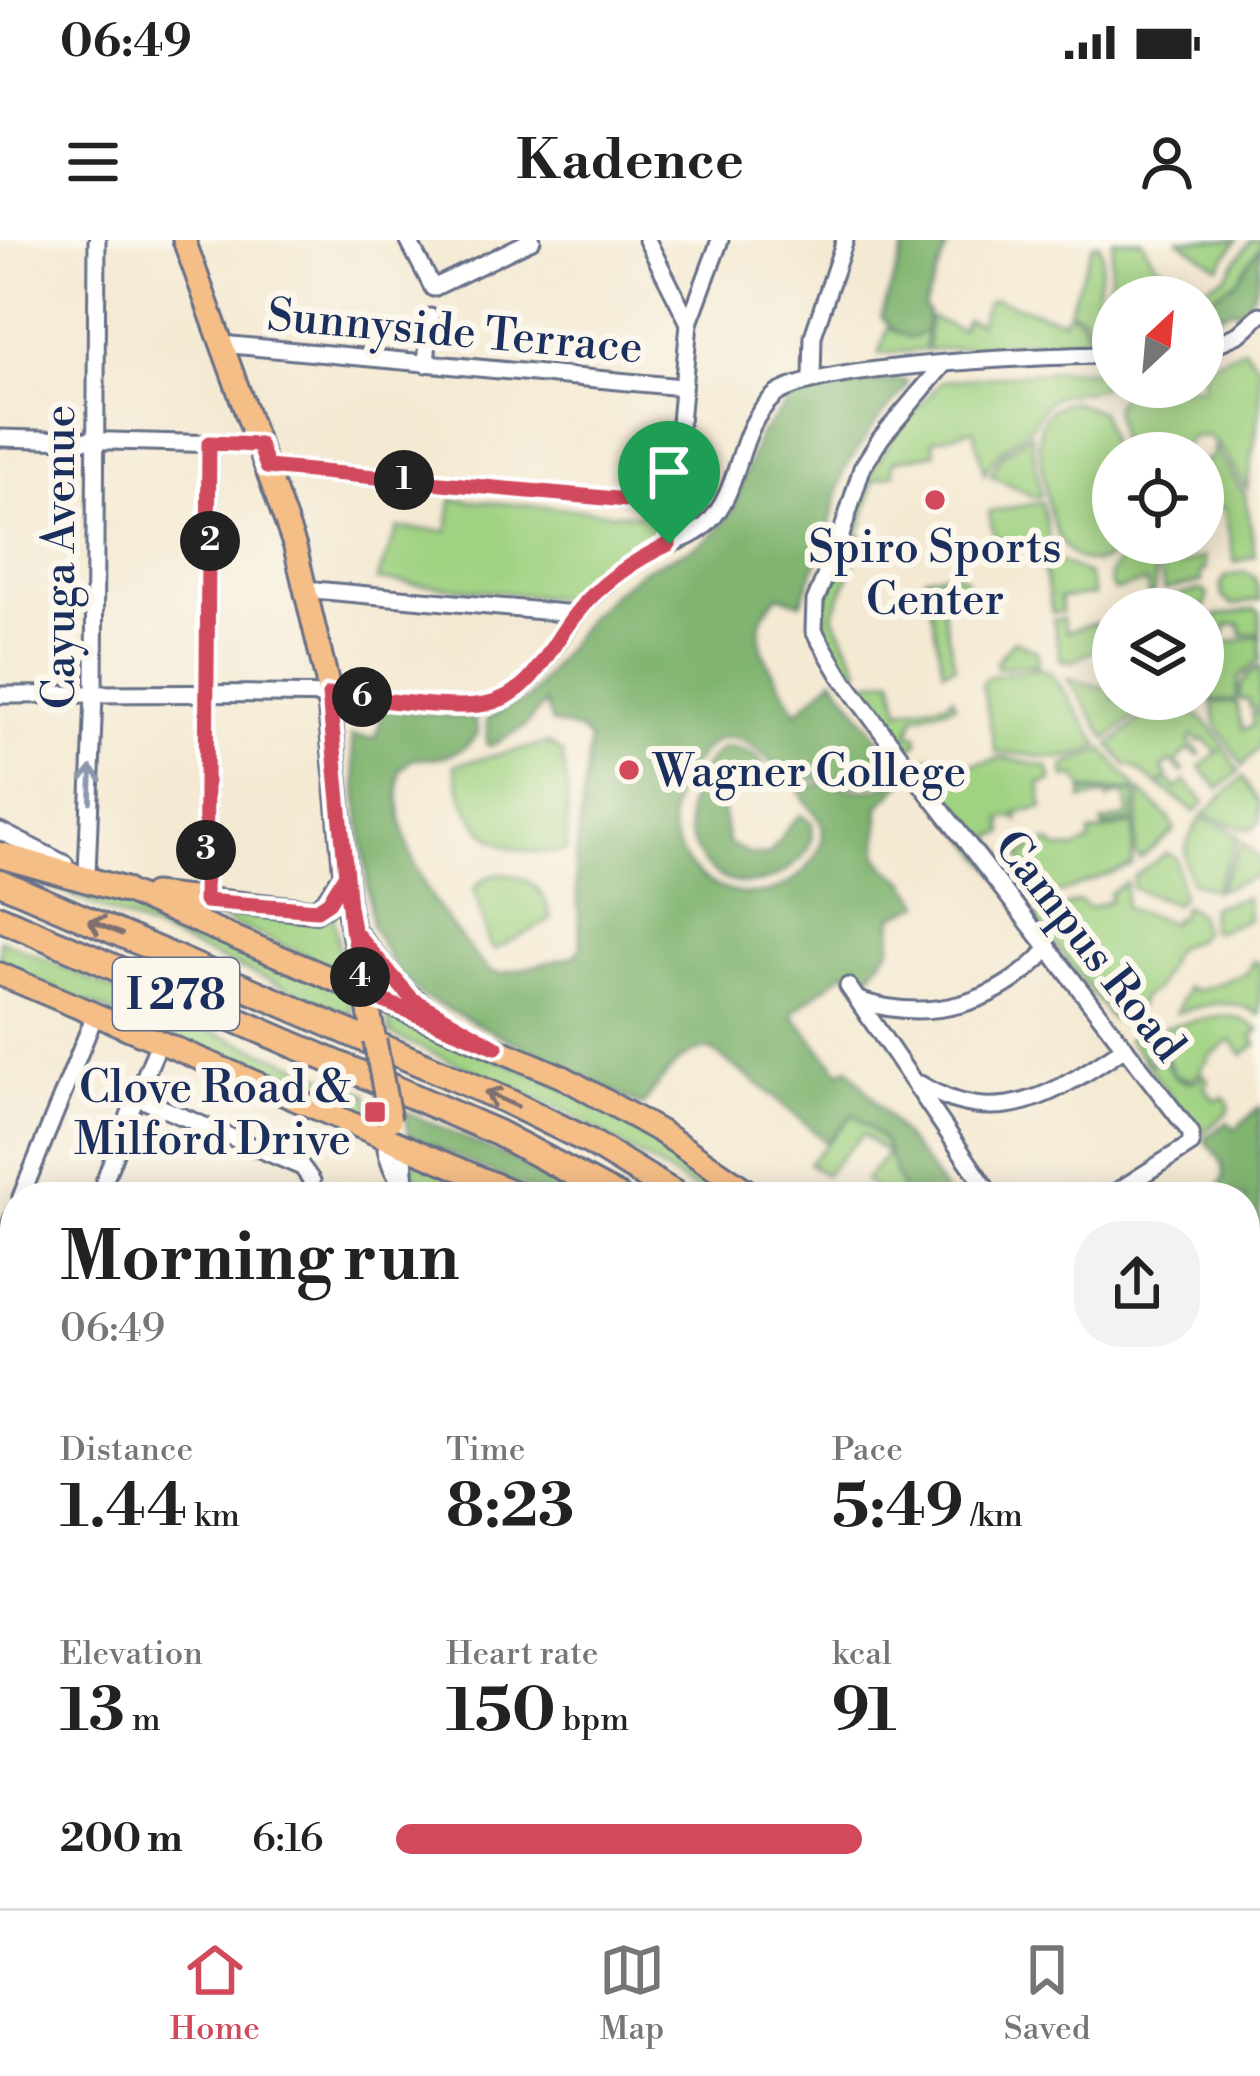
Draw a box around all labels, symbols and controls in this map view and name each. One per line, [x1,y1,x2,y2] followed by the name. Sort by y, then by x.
[60,14,192,71] text: 06:49
[516,128,744,196] text: Kadence
[60,129,126,195] icon: menu
[1134,129,1200,195] icon: person
[1092,276,1224,408] north arrow
[1092,276,1224,720] map controls
[265,288,645,377] street label: Sunnyside Terrace
[32,405,89,709] street label: Cayuga Avenue
[618,421,720,544] pin
[1092,432,1224,564] button: locate
[636,439,702,505] icon: arrive
[374,450,434,510] pin: 1
[396,459,412,500] text: 1
[922,487,948,513] marker: Spiro Sports Center
[180,511,240,571] pin: 2
[200,520,220,561] text: 2
[808,520,1062,629] place label: Spiro Sports Center
[1092,588,1224,720] button: layers
[332,667,392,727] pin: 6
[352,676,372,717] text: 6
[651,744,966,801] place label: Wagner College
[616,757,642,783] marker: Wagner College
[80,765,103,804] one-way arrow
[981,819,1197,1074] street label: Campus Road
[176,820,236,880] pin: 3
[196,829,216,870] text: 3
[87,915,124,936] one-way arrow
[330,947,390,1007] pin: 4
[349,956,371,997] text: 4
[113,958,239,1030] road number: I 278
[74,1060,351,1169] place label: Clove Road & Milford Drive
[484,1086,520,1108] one-way arrow
[362,1099,388,1125] marker: Clove Road & Milford Drive
[60,1218,459,1301] text: Morning run
[1074,1221,1200,1347] button: share
[60,1305,165,1354] text: 06:49
[60,1430,193,1471] text: Distance
[446,1430,525,1471] text: Time
[832,1430,903,1471] text: Pace
[60,1471,187,1546] text: 1.44
[446,1471,574,1546] text: 8:23
[832,1471,964,1546] text: 5:49
[187,1496,240,1537] text: km
[964,1496,1023,1537] text: /km
[60,1634,203,1675] text: Elevation
[446,1634,598,1675] text: Heart rate
[832,1634,892,1675] text: kcal
[60,1675,125,1750] text: 13
[446,1675,556,1750] text: 150
[832,1675,896,1750] text: 91
[125,1700,161,1741] text: m
[556,1700,629,1741] text: bpm
[60,1815,183,1864] text: 200 m
[252,1815,324,1864] text: 6:16
[169,1937,260,2050] tab: Home
[599,1937,665,2050] tab: Map
[1004,1937,1091,2050] tab: Saved

